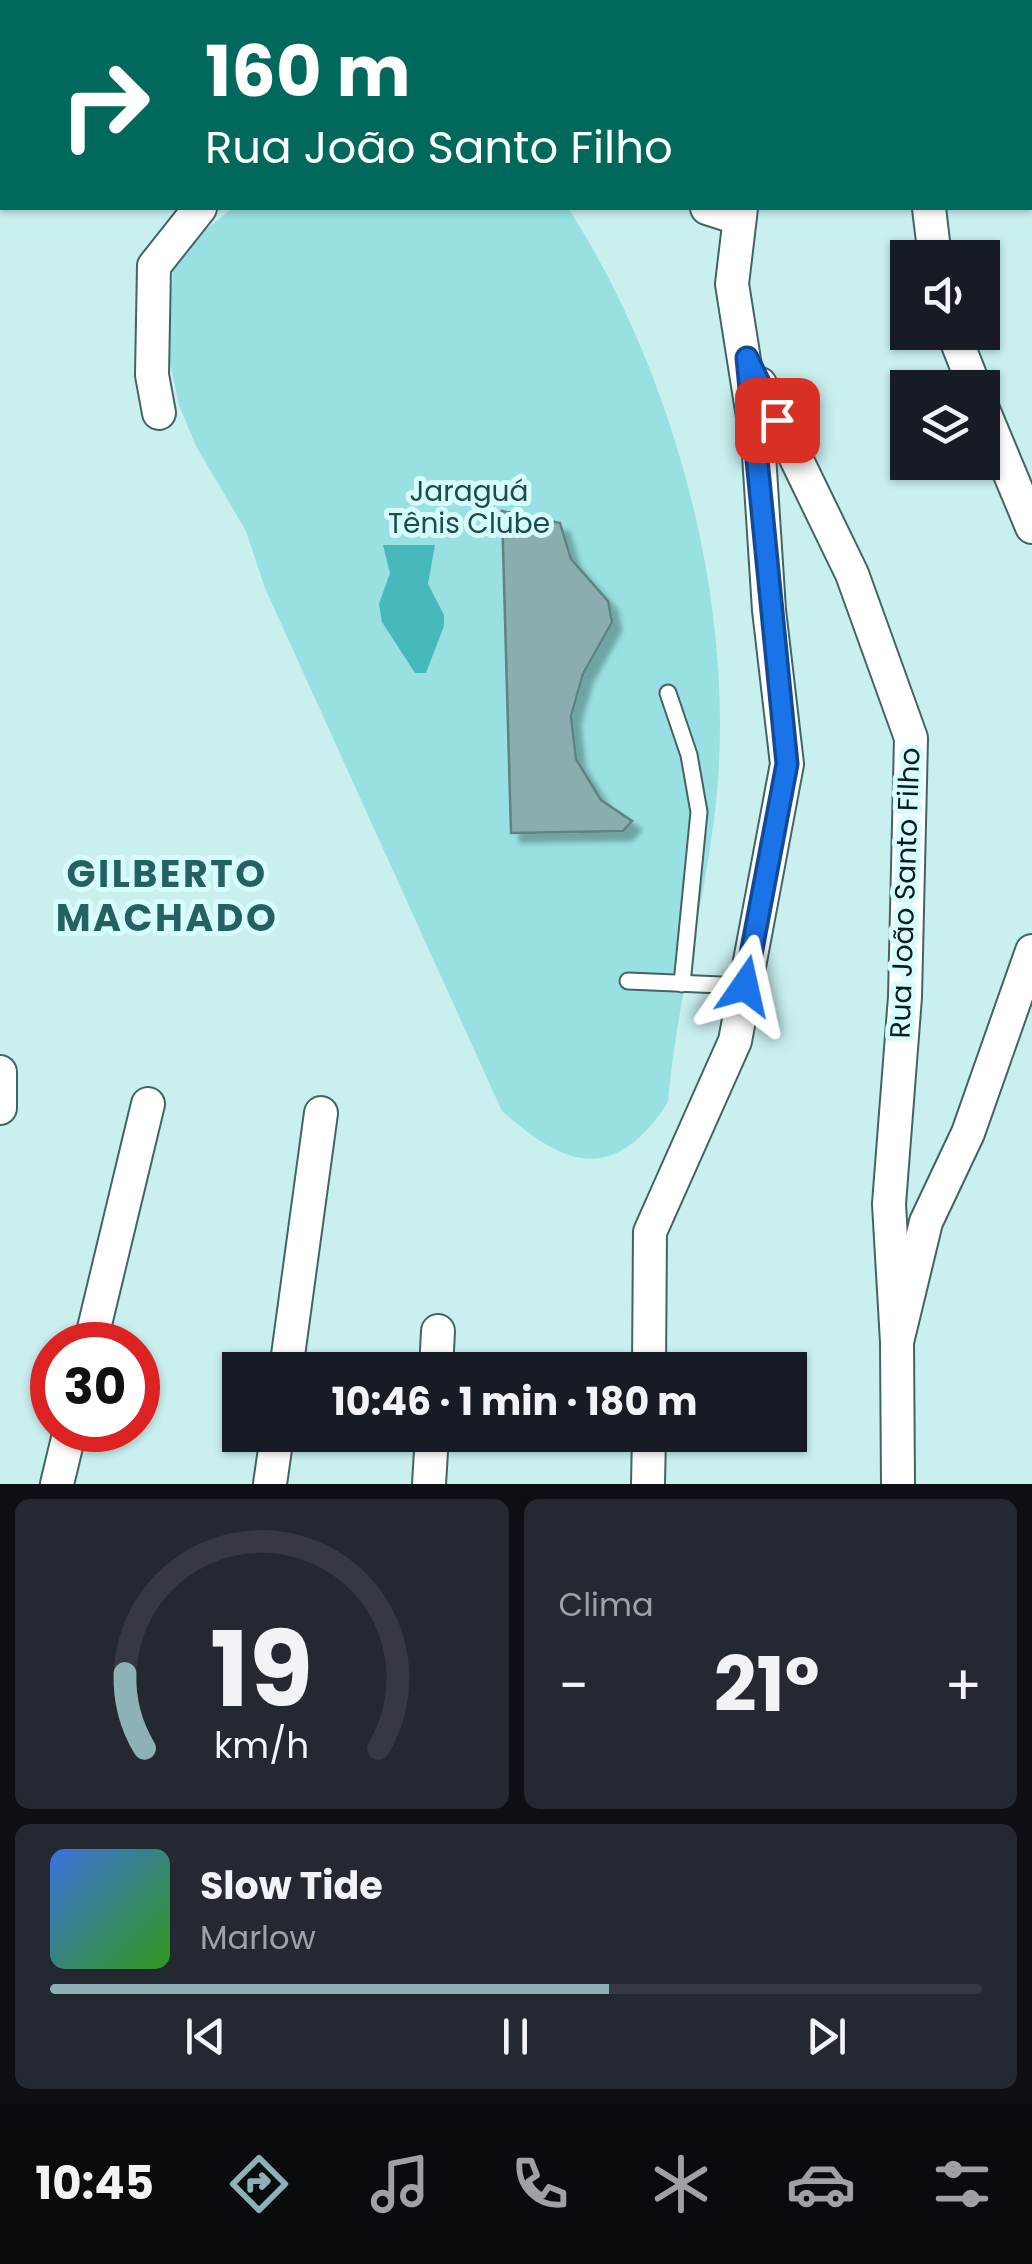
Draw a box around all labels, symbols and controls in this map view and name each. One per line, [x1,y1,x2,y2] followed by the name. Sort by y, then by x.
[205,22,411,121] text: 160 m
[40,40,170,170] icon: right
[205,116,673,179] text: Rua João Santo Filho
[890,240,1000,480] map controls
[890,240,1000,350] button: sound
[890,370,1000,480] button: layers
[735,378,820,463] pin
[750,393,805,448] icon: arrive
[388,472,550,543] park label: Jaraguá Tênis Clube
[880,747,930,1039] street label: Rua João Santo Filho
[56,847,278,944] district label: GILBERTO MACHADO
[693,934,797,1038] position arrow
[30,1322,160,1452] speed limit sign: 30
[331,1375,698,1428] text: 10:46 · 1 min · 180 m
[559,1582,654,1627] text: Clima
[210,1597,313,1742] text: 19
[714,1632,820,1737] text: 21°
[559,1647,589,1724] text: −
[944,1647,982,1724] text: +
[214,1720,309,1771] text: km/h
[200,1859,383,1912] text: Slow Tide
[200,1915,316,1960] text: Marlow
[178,2009,233,2064] icon: previous
[488,2009,543,2064] icon: pause
[799,2009,854,2064] icon: next
[224,2149,294,2219] icon: directions
[365,2149,435,2219] icon: music
[505,2149,575,2219] icon: phone
[646,2149,716,2219] icon: climate
[786,2149,856,2219] icon: car
[927,2149,997,2219] icon: filters
[35,2152,154,2215] text: 10:45

